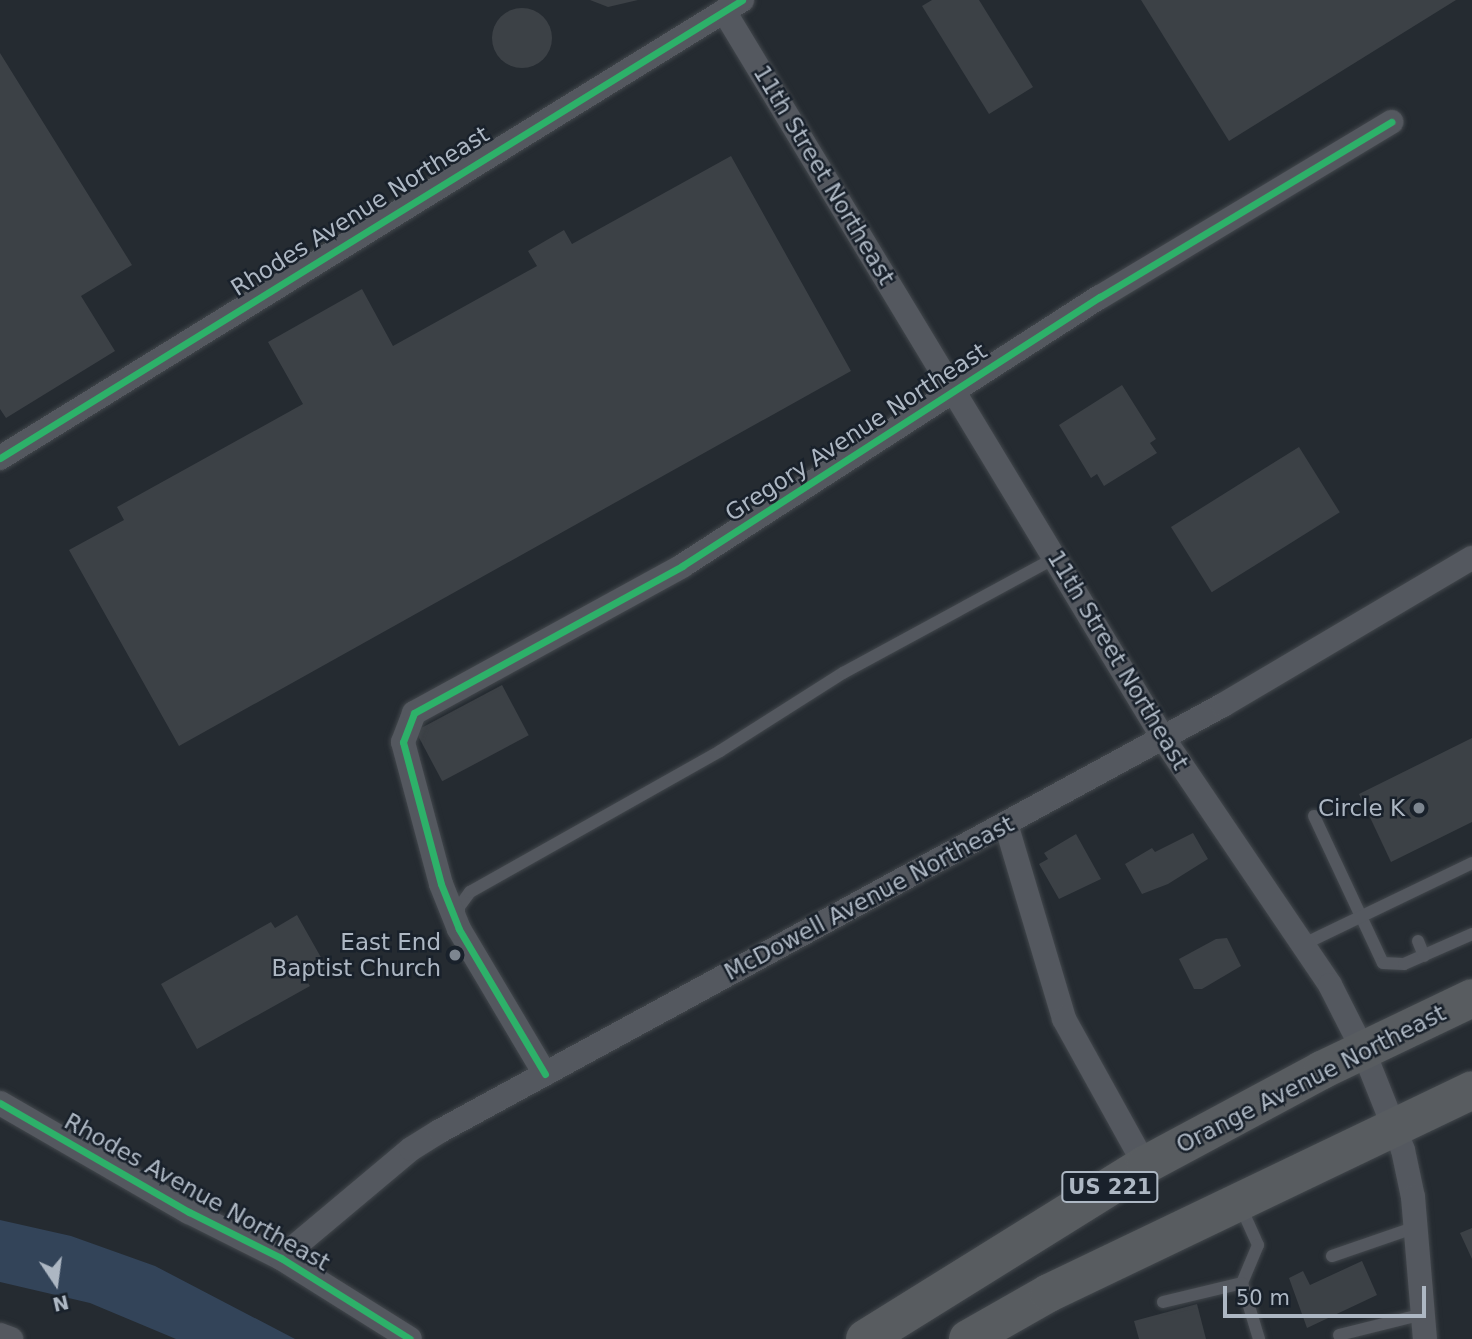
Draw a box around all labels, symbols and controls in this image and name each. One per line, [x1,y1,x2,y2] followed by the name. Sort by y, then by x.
[748,60,900,290] street label: 11th Street Northeast
[226,120,494,302] street label: Rhodes Avenue Northeast
[720,337,992,527] street label: Gregory Avenue Northeast
[1042,545,1194,775] street label: 11th Street Northeast
[1318,794,1405,822] place label: Circle K
[1411,800,1427,816] marker: Circle K
[720,810,1018,986] street label: McDowell Avenue Northeast
[271,928,441,982] place label: East End Baptist Church
[447,947,463,963] marker: East End Baptist Church
[1172,999,1450,1159] street label: Orange Avenue Northeast
[60,1107,334,1277] street label: Rhodes Avenue Northeast
[1061,1170,1159,1204] road number: US 221
[21,1248,91,1318] north arrow
[1227,1272,1430,1316] scale bar
[1236,1286,1290,1310] text: 50 m
[51,1291,71,1316] text: N

